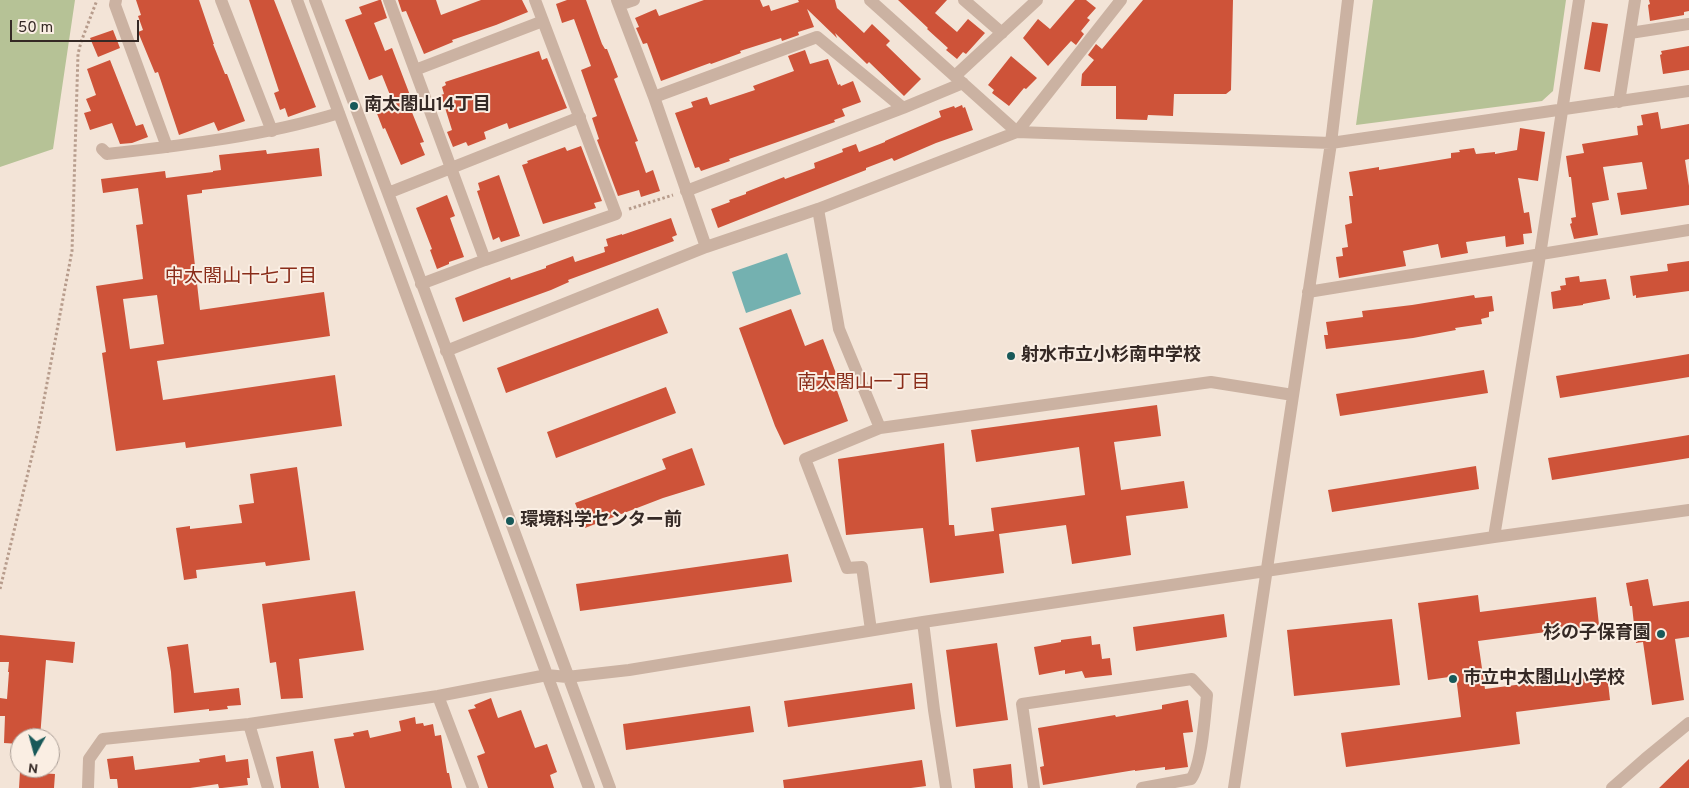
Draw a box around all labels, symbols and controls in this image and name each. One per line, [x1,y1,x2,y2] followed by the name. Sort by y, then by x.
[12,10,141,42] scale bar
[18,19,53,38] text: 50 m
[364,95,491,117] place label: 南太閤山14丁目
[348,100,360,112] marker: 南太閤山14丁目
[165,267,317,289] district label: 中太閤山十七丁目
[1021,345,1201,367] place label: 射水市立小杉南中学校
[1005,350,1017,362] marker: 射水市立小杉南中学校
[798,373,930,395] district label: 南太閤山一丁目
[520,510,682,532] place label: 環境科学センター前
[504,515,516,527] marker: 環境科学センター前
[1543,623,1651,645] place label: 杉の子保育園
[1655,628,1667,640] marker: 杉の子保育園
[1463,668,1625,690] place label: 市立中太閤山小学校
[1447,673,1459,685] marker: 市立中太閤山小学校
[10,728,60,778] north arrow
[27,758,39,776] text: N

